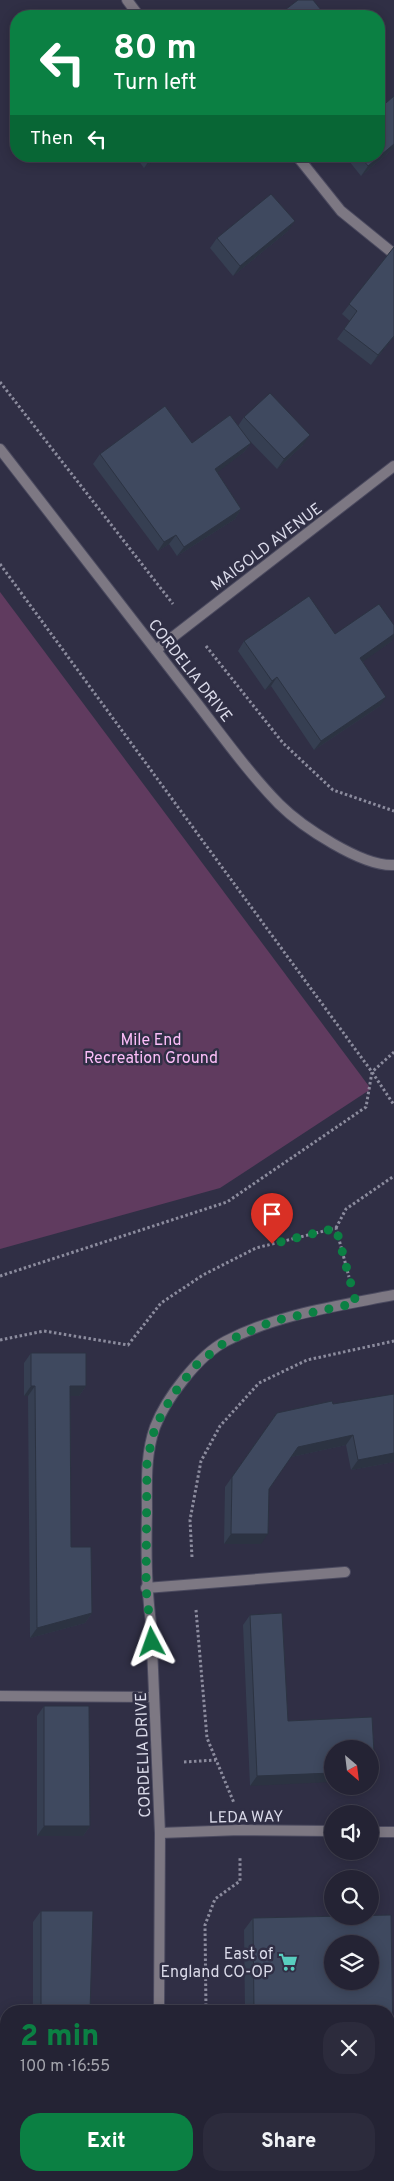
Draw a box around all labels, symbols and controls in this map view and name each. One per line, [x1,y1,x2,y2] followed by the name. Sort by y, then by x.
[113,27,197,71] text: 80 m
[30,30,95,95] icon: left
[113,70,196,97] text: Turn left
[83,125,111,153] icon: left
[30,127,73,151] text: Then
[208,499,327,596] street label: MAIGOLD AVENUE
[143,616,236,727] street label: CORDELIA DRIVE
[84,1031,218,1069] park label: Mile End Recreation Ground
[251,1193,293,1244] pin
[258,1200,286,1228] icon: arrive
[125,1615,177,1667] position arrow
[132,1692,156,1818] street label: CORDELIA DRIVE
[324,1740,379,1795] north arrow
[324,1740,379,1990] map controls
[324,1805,379,1860] button: sound
[209,1807,284,1829] street label: LEDA WAY
[324,1870,379,1925] button: search
[324,1935,379,1990] button: layers
[161,1945,274,1983] place label: East of England CO-OP
[277,1951,299,1973] supermarket icon: East of England CO-OP
[20,2019,99,2056] text: 2 min
[323,2022,375,2074] button: close
[20,2057,110,2077] text: 100 m · 16:55
[20,2113,193,2171] button: Exit
[203,2113,375,2171] button: Share

